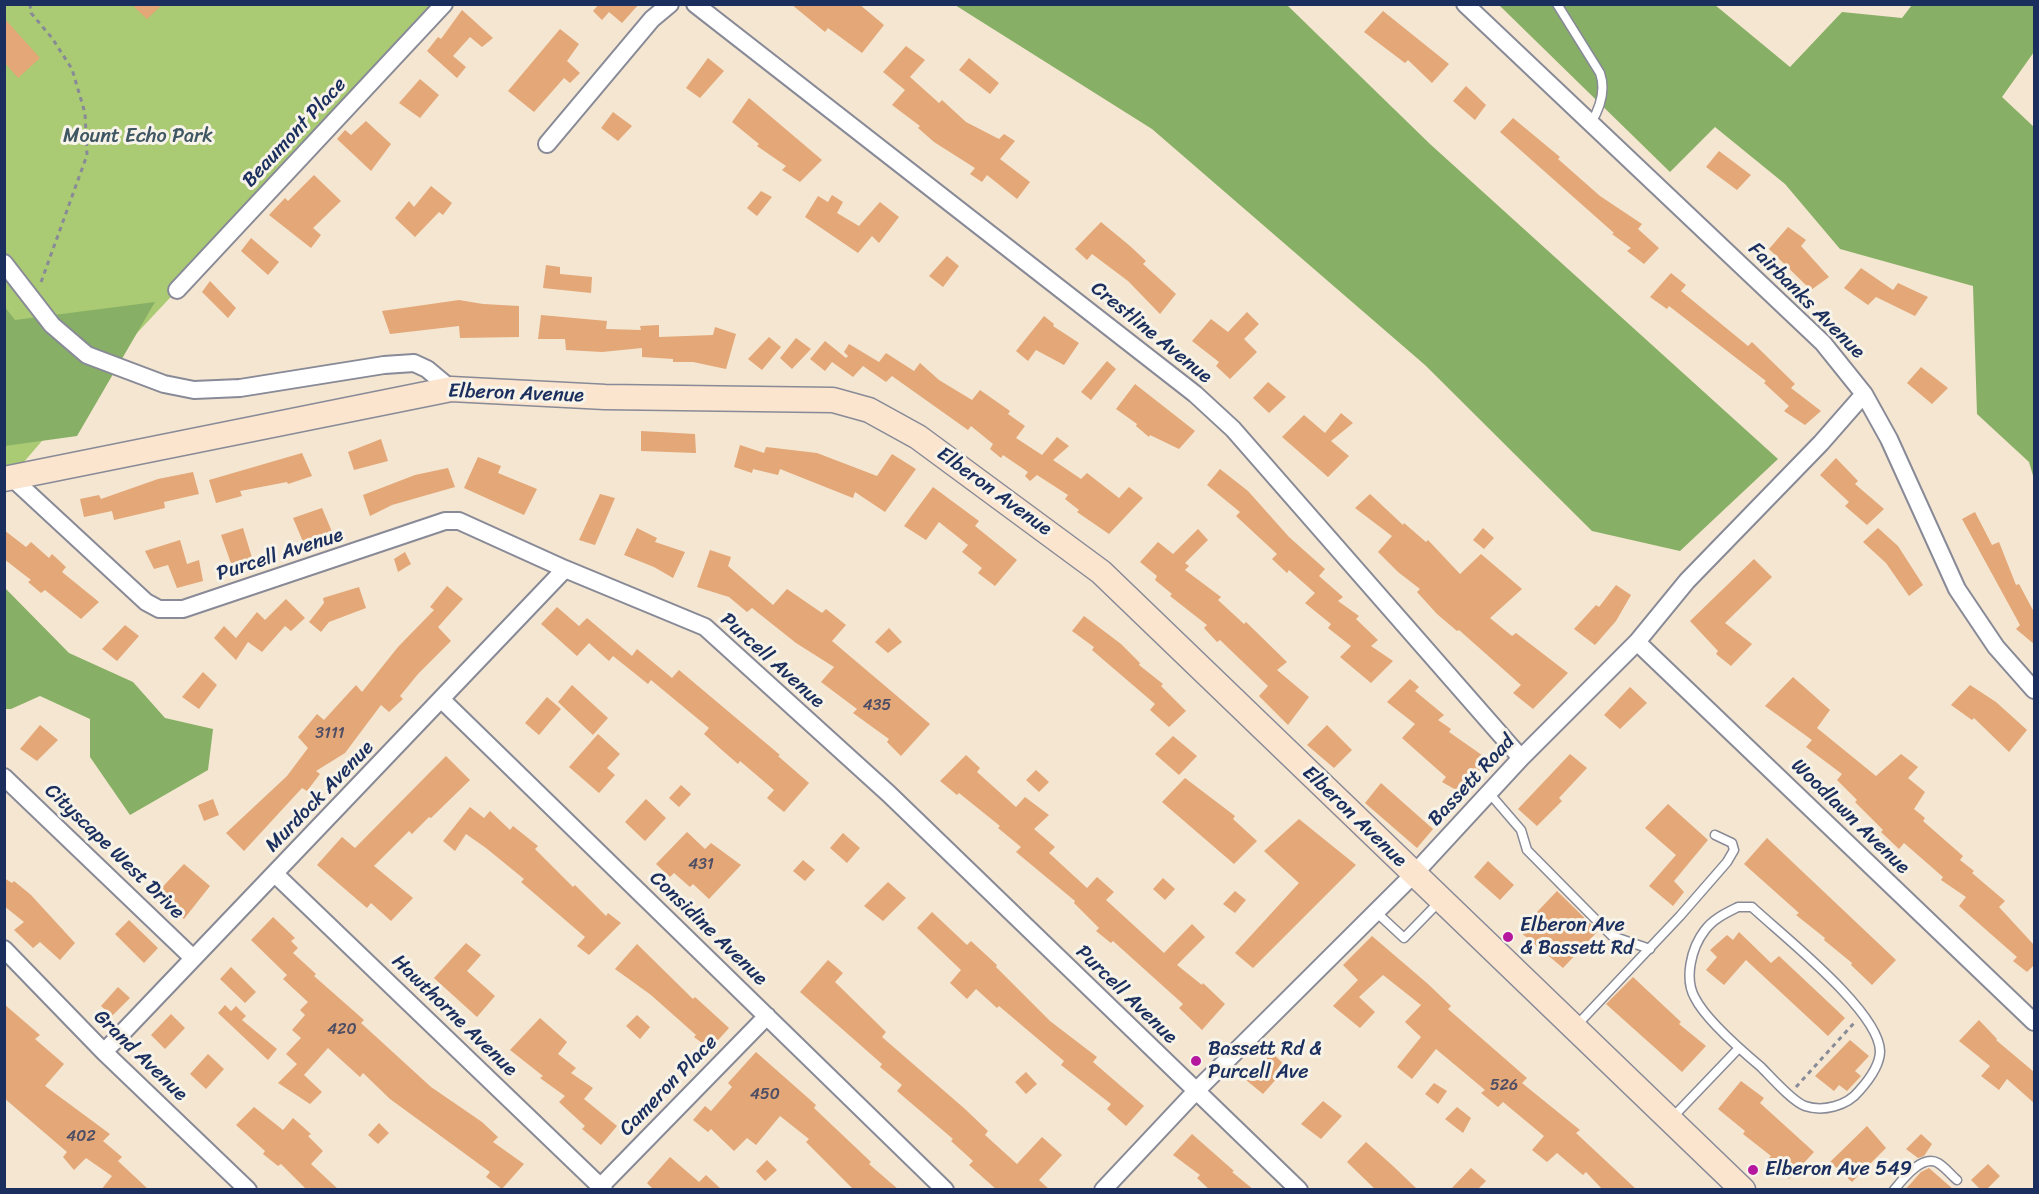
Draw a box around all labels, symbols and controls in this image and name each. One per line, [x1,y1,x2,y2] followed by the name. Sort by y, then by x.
[238,73,352,193] street label: Beaumont Place
[63,125,213,149] park label: Mount Echo Park
[1743,238,1869,364] street label: Fairbanks Avenue
[1086,277,1216,389] street label: Crestline Avenue
[448,380,584,408] street label: Elberon Avenue
[932,442,1056,542] street label: Elberon Avenue
[214,523,346,587] street label: Purcell Avenue
[715,608,829,714] street label: Purcell Avenue
[863,696,891,716] house number: 435
[315,724,345,744] house number: 3111
[1424,730,1520,832] street label: Bassett Road
[261,736,379,858] street label: Murdock Avenue
[1786,754,1914,880] street label: Woodlawn Avenue
[1297,761,1411,873] street label: Elberon Avenue
[39,779,189,925] street label: Cityscape West Drive
[688,855,714,875] house number: 431
[644,867,772,991] street label: Considine Avenue
[1520,914,1634,961] place label: Elberon Ave & Bassett Rd
[1501,930,1515,944] marker: Elberon Ave & Bassett Rd
[1070,941,1182,1049] street label: Purcell Avenue
[386,950,522,1082] street label: Hawthorne Avenue
[88,1005,192,1107] street label: Grand Avenue
[327,1020,357,1040] house number: 420
[615,1031,723,1141] street label: Cameron Place
[1208,1038,1322,1085] place label: Bassett Rd & Purcell Ave
[1189,1054,1203,1068] marker: Bassett Rd & Purcell Ave
[1490,1076,1518,1096] house number: 526
[750,1085,780,1105] house number: 450
[66,1127,96,1147] house number: 402
[1765,1158,1912,1182] place label: Elberon Ave 549
[1746,1163,1760,1177] marker: Elberon Ave 549

